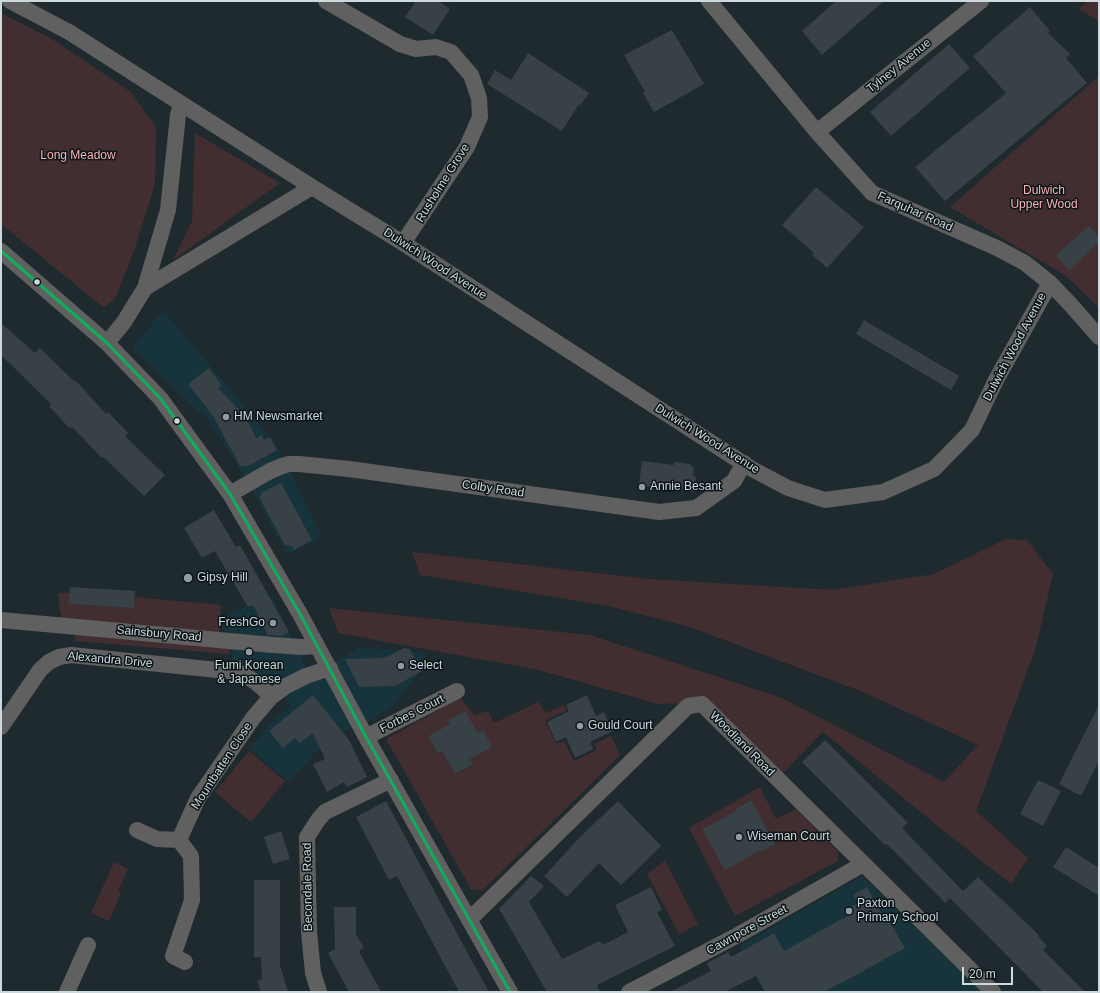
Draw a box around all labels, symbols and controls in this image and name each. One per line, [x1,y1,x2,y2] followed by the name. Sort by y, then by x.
[864,36,934,96] street label: Tylney Avenue
[413,141,473,225] street label: Rusholme Grove
[40,149,116,163] park label: Long Meadow
[1010,184,1078,212] park label: Dulwich Upper Wood
[875,189,955,235] street label: Farquhar Road
[381,225,489,303] street label: Dulwich Wood Avenue
[32,277,42,287] unlabelled marker
[980,291,1050,403] street label: Dulwich Wood Avenue
[652,401,762,477] street label: Dulwich Wood Avenue
[234,410,323,424] place label: HM Newsmarket
[221,412,231,422] marker: HM Newsmarket
[172,416,182,426] unlabelled marker
[461,478,525,500] street label: Colby Road
[650,480,721,494] place label: Annie Besant
[637,482,647,492] marker: Annie Besant
[197,571,248,585] place label: Gipsy Hill
[182,572,194,584] marker: Gipsy Hill
[218,616,265,630] place label: FreshGo
[268,618,278,628] marker: FreshGo
[116,623,202,645] street label: Sainsbury Road
[244,647,254,657] marker: Fumi Korean & Japanese
[67,649,153,671] street label: Alexandra Drive
[215,659,283,687] place label: Fumi Korean & Japanese
[409,659,442,673] place label: Select
[396,661,406,671] marker: Select
[378,692,446,736] street label: Forbes Court
[707,709,777,779] street label: Woodland Road
[588,719,653,733] place label: Gould Court
[189,720,255,812] street label: Mountbatten Close
[575,721,585,731] marker: Gould Court
[747,830,830,844] place label: Wiseman Court
[734,832,744,842] marker: Wiseman Court
[300,843,316,931] street label: Becondale Road
[857,897,938,925] place label: Paxton Primary School
[704,902,790,958] street label: Cawnpore Street
[844,906,854,916] marker: Paxton Primary School
[964,959,1015,985] scale bar
[969,967,996,981] text: 20 m

